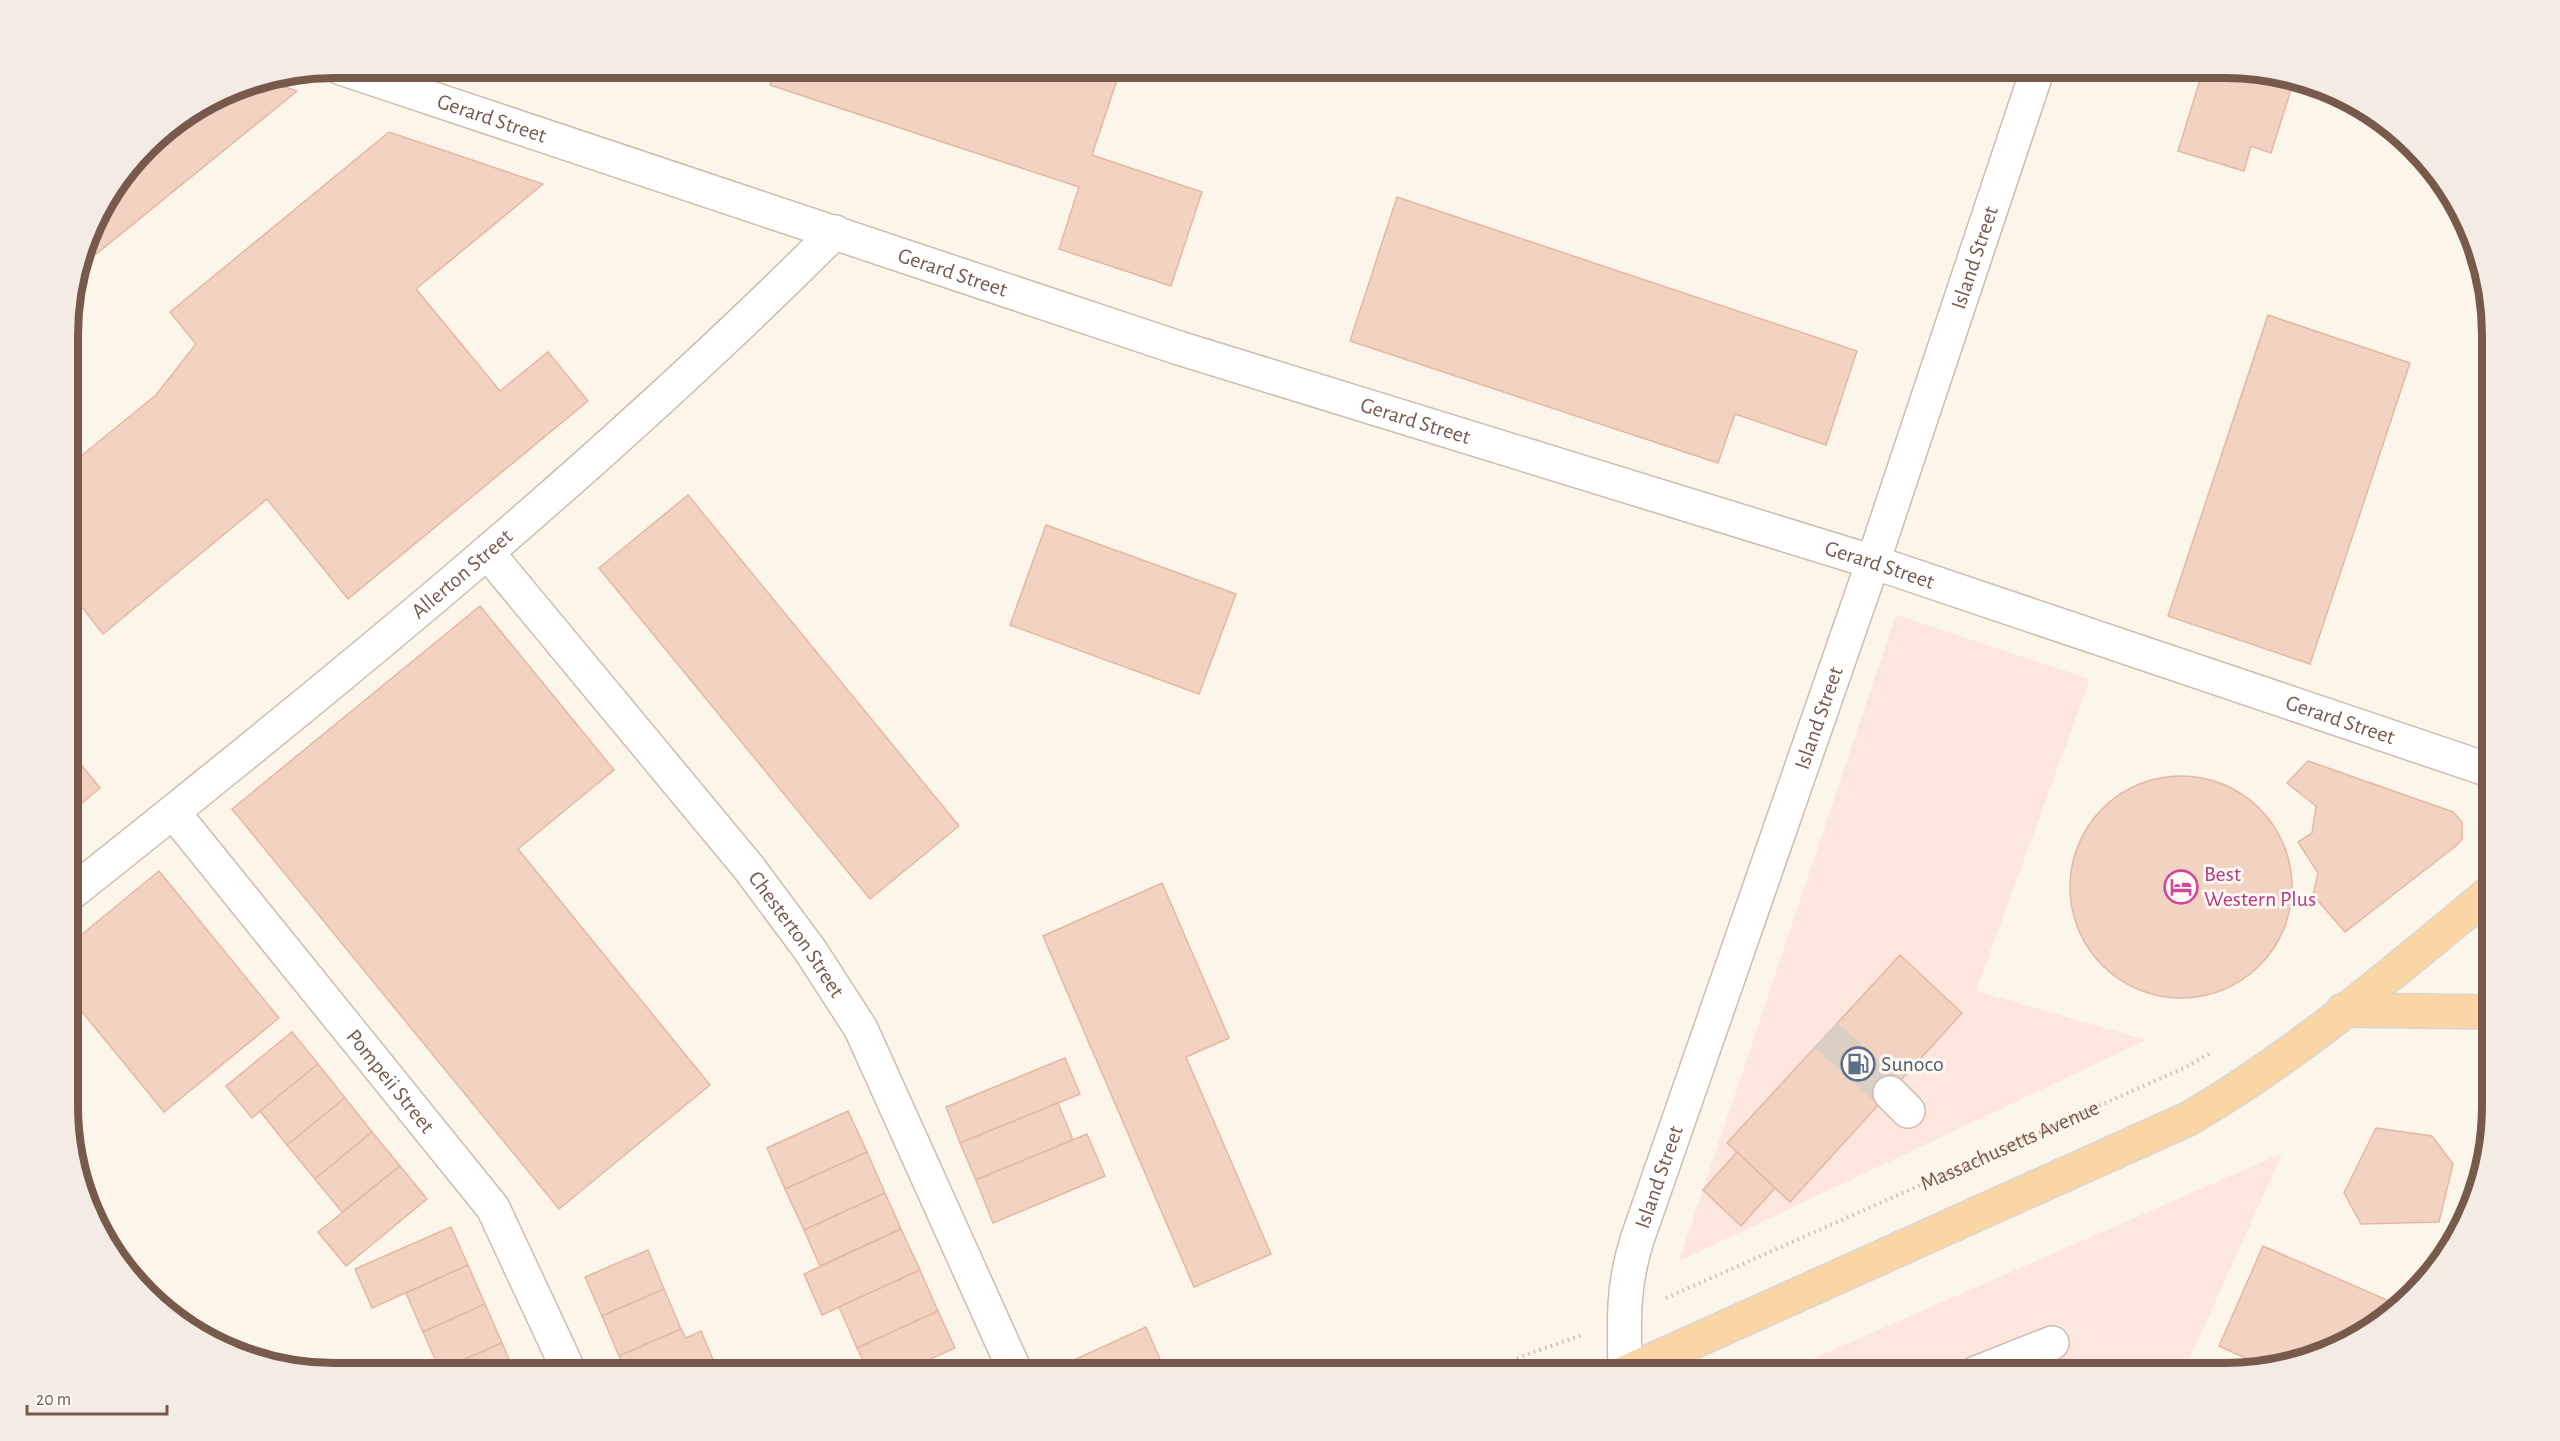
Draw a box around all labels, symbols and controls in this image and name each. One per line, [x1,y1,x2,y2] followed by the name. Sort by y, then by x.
[434,90,549,147] street label: Gerard Street
[1947,203,2002,312] street label: Island Street
[895,244,1010,301] street label: Gerard Street
[1358,394,1473,448] street label: Gerard Street
[407,525,516,623] street label: Allerton Street
[1822,537,1937,593] street label: Gerard Street
[1791,664,1847,772] street label: Island Street
[2283,691,2398,748] street label: Gerard Street
[2204,863,2316,910] place label: Best Western Plus
[744,867,849,1001] street label: Chesterton Street
[2163,869,2199,905] hotel icon: Best Western Plus
[342,1025,439,1137] street label: Pompeii Street
[1840,1046,1876,1082] fuel station icon: Sunoco
[1881,1053,1944,1075] place label: Sunoco
[1917,1096,2102,1195] street label: Massachusetts Avenue
[1631,1123,1687,1231] street label: Island Street
[27,1378,166,1416] scale bar
[36,1391,71,1409] text: 20 m

